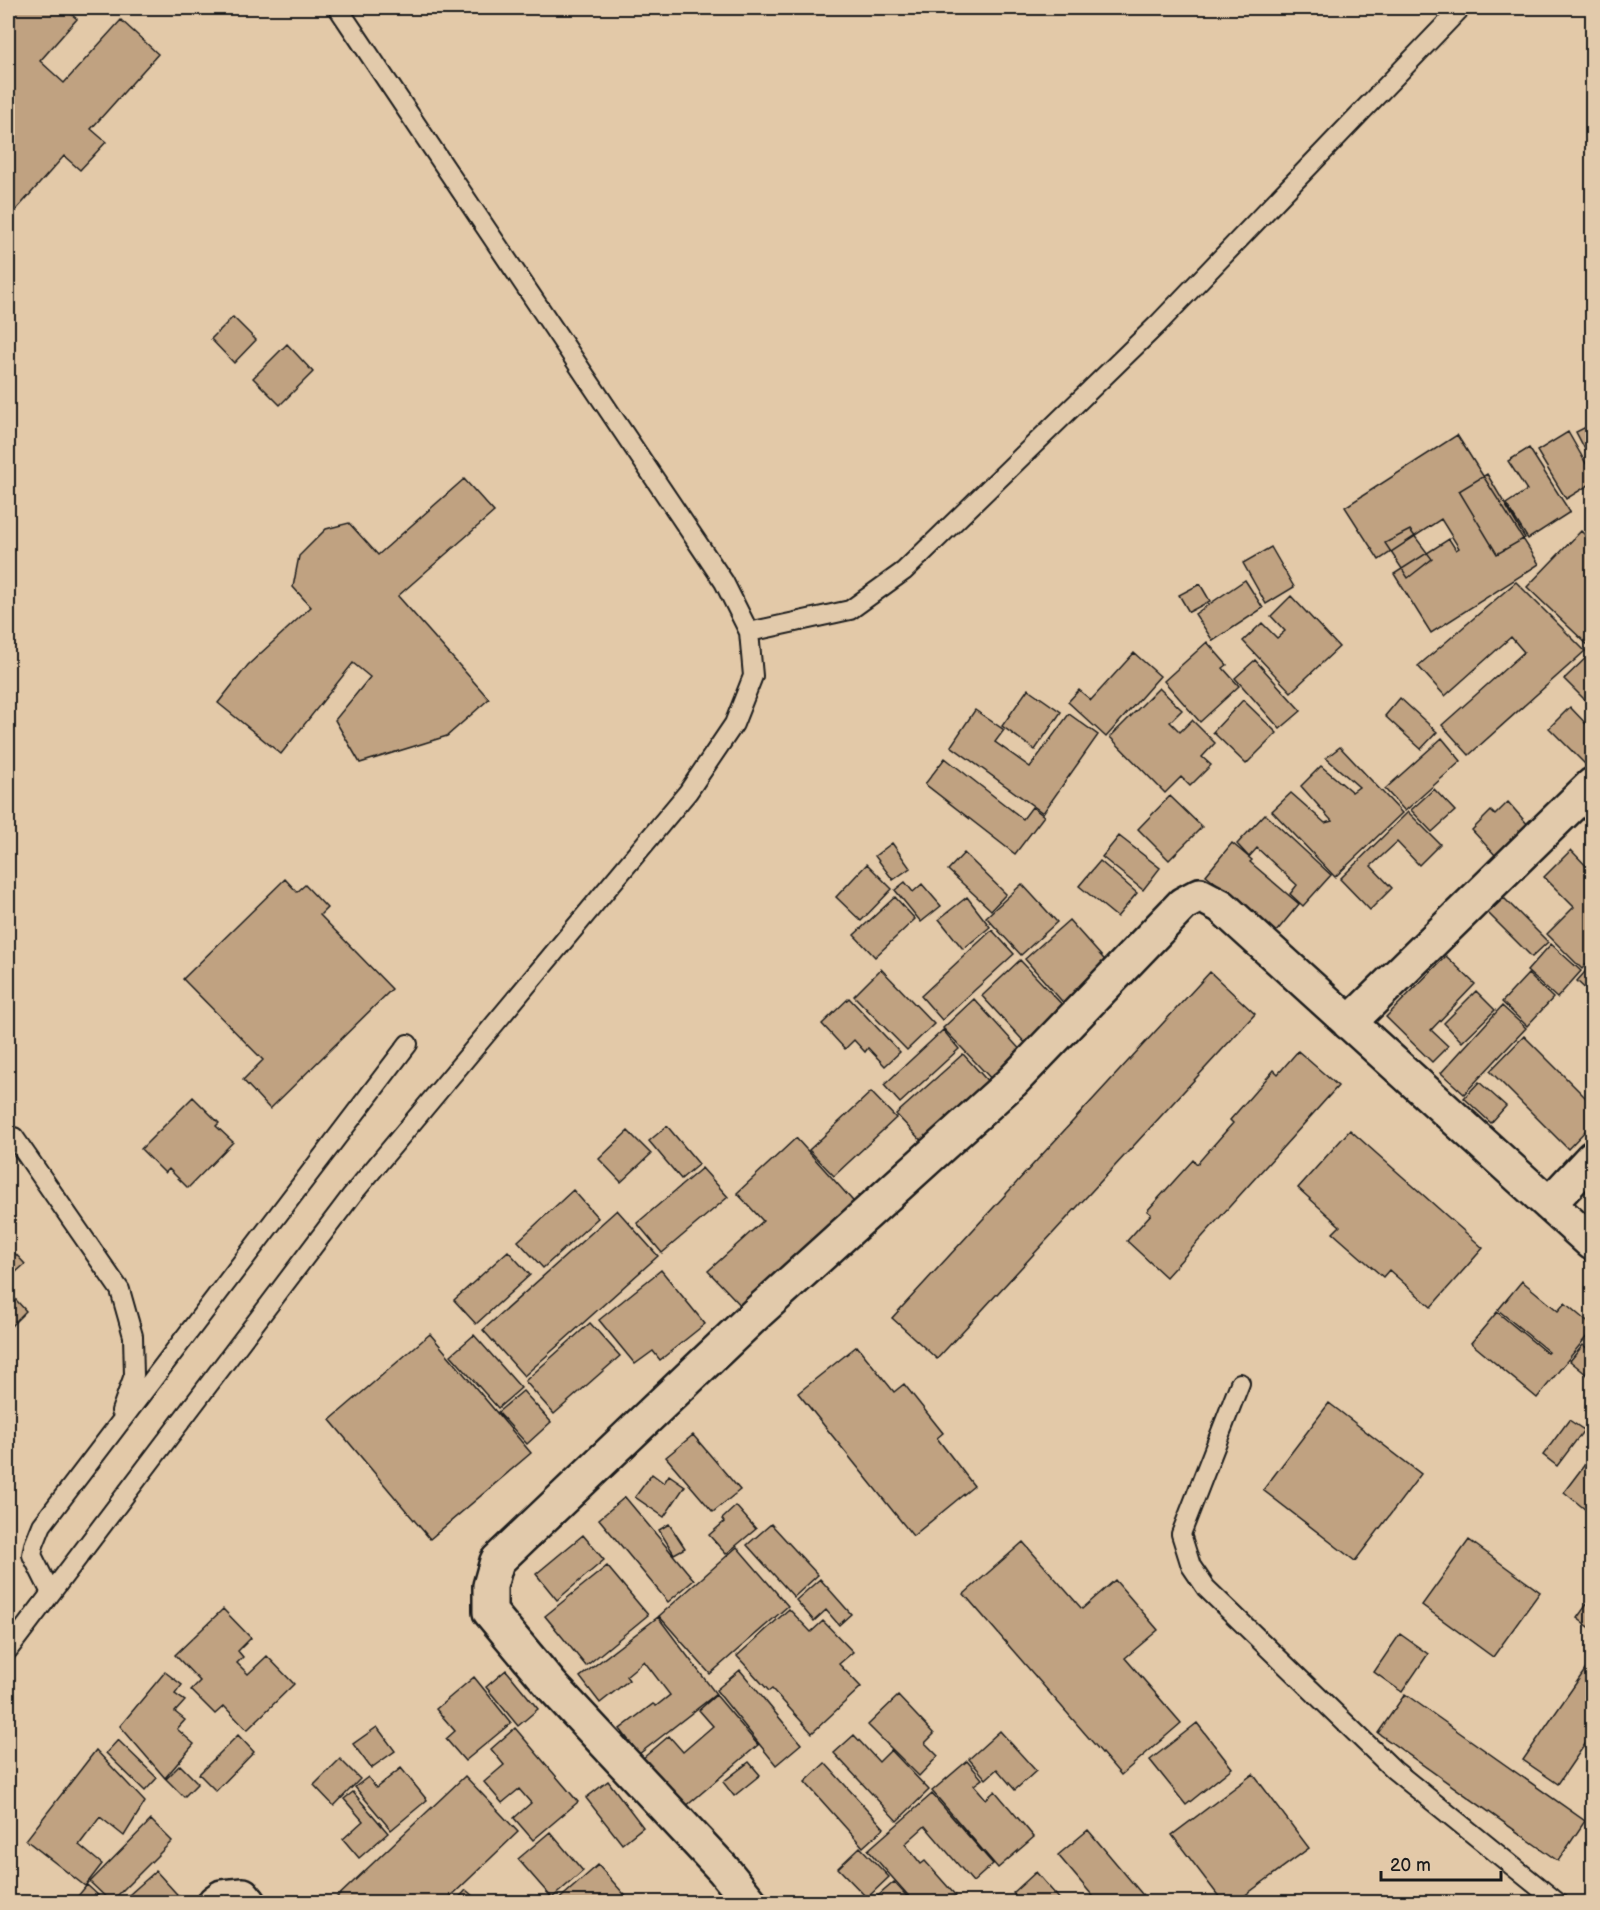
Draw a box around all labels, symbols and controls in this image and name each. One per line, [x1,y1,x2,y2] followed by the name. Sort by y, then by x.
[1381,1844,1501,1882] scale bar
[1390,1855,1431,1876] text: 20 m

